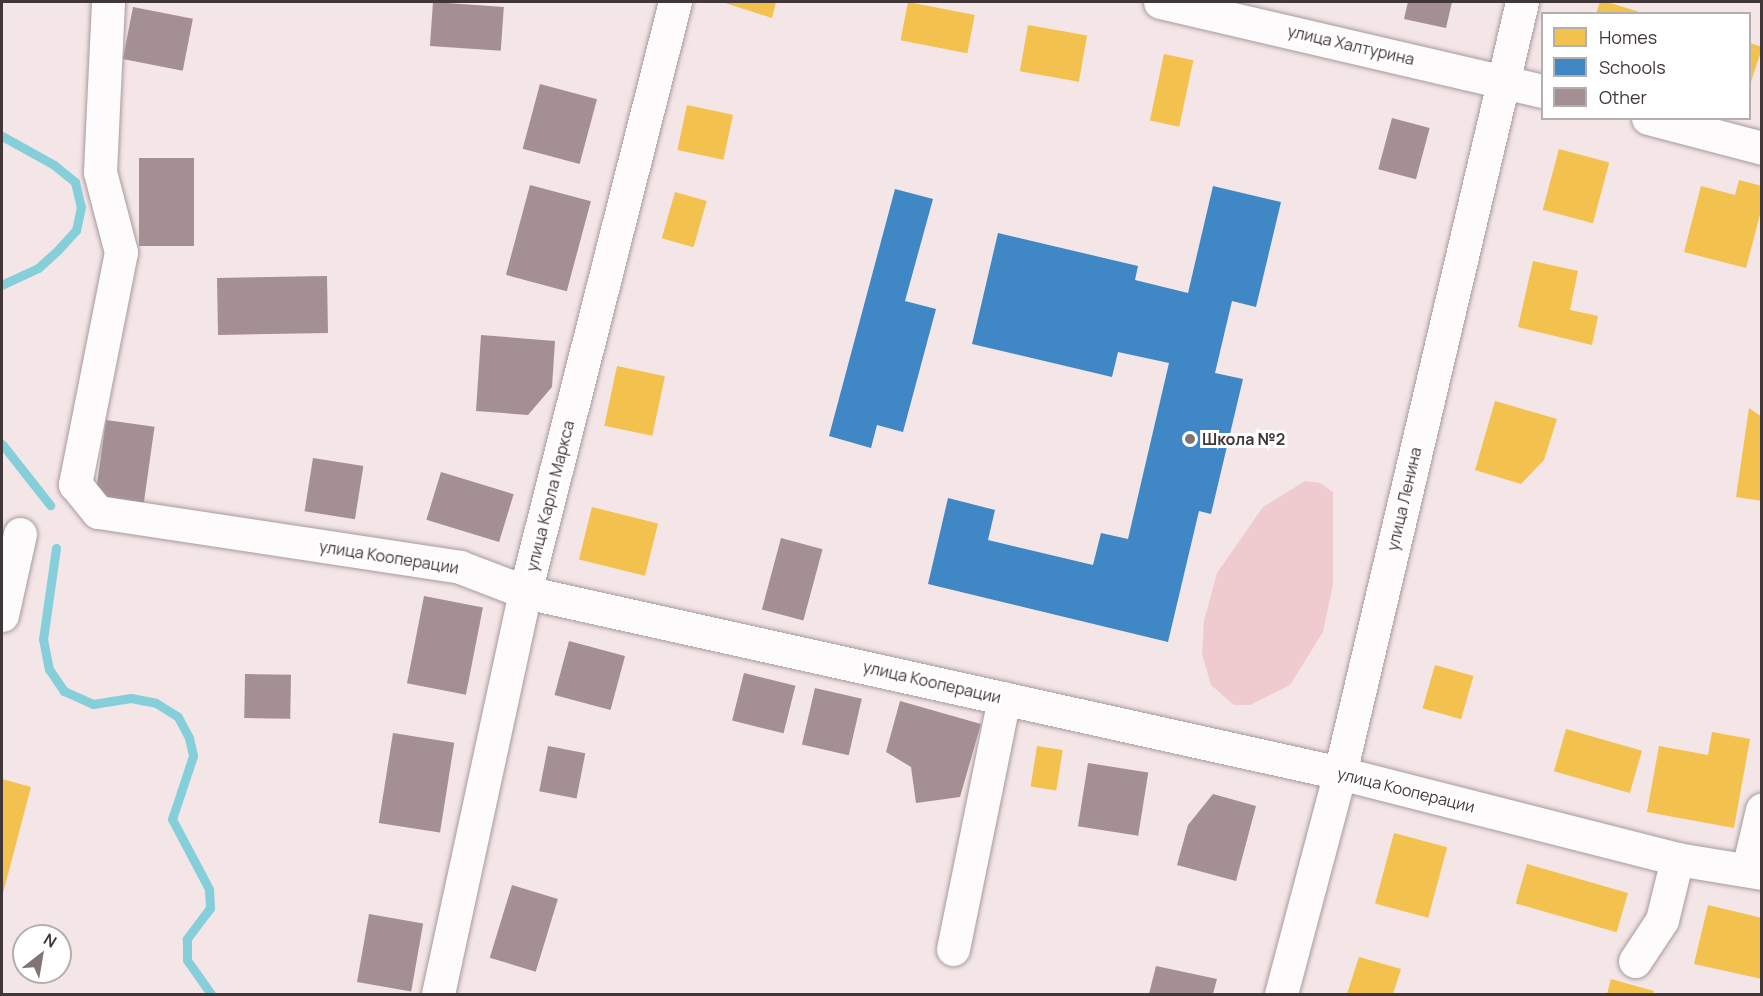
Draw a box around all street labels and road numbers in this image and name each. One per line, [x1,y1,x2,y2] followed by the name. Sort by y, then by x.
[1286,21,1416,69] street label: улица Халтурина
[522,419,578,573] street label: улица Карла Маркса
[1383,445,1425,553] street label: улица Ленина
[318,536,460,578] street label: улица Кооперации
[861,657,1003,707] street label: улица Кооперации
[1335,764,1477,816] street label: улица Кооперации

